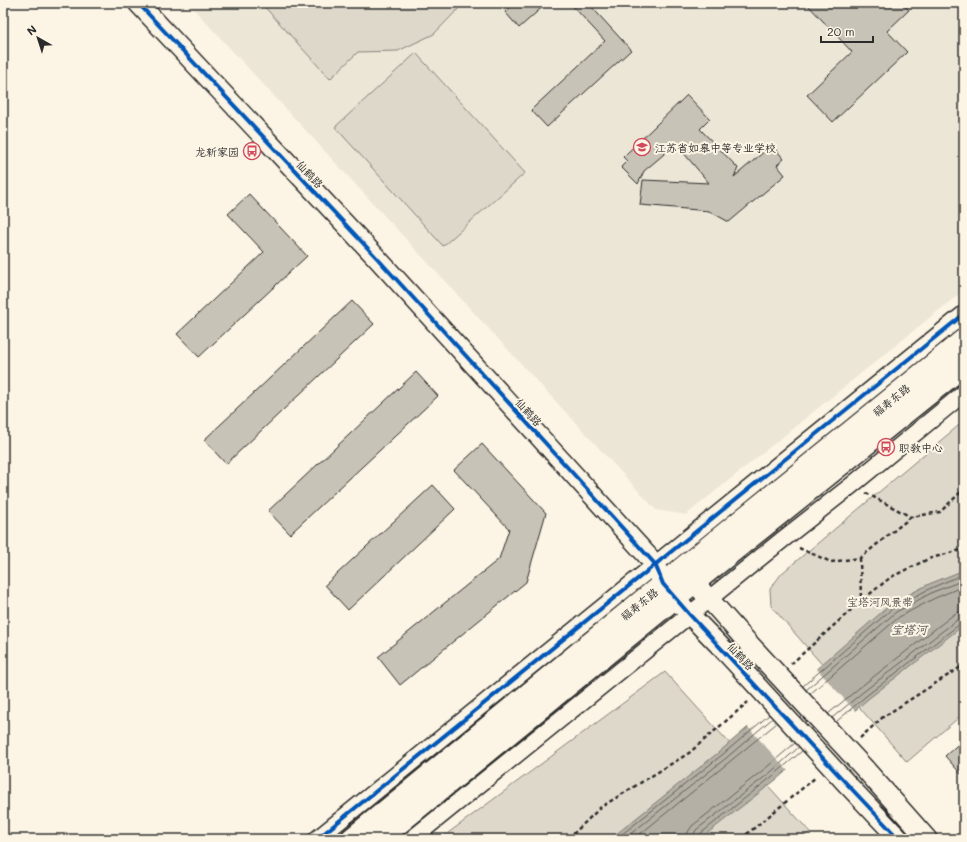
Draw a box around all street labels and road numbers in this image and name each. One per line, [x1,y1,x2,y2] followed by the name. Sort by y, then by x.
[293,157,327,191] street label: 仙鹤路
[869,380,913,420] street label: 福寿东路
[512,395,546,429] street label: 仙鹤路
[617,584,661,624] street label: 福寿东路
[724,639,758,673] street label: 仙鹤路

